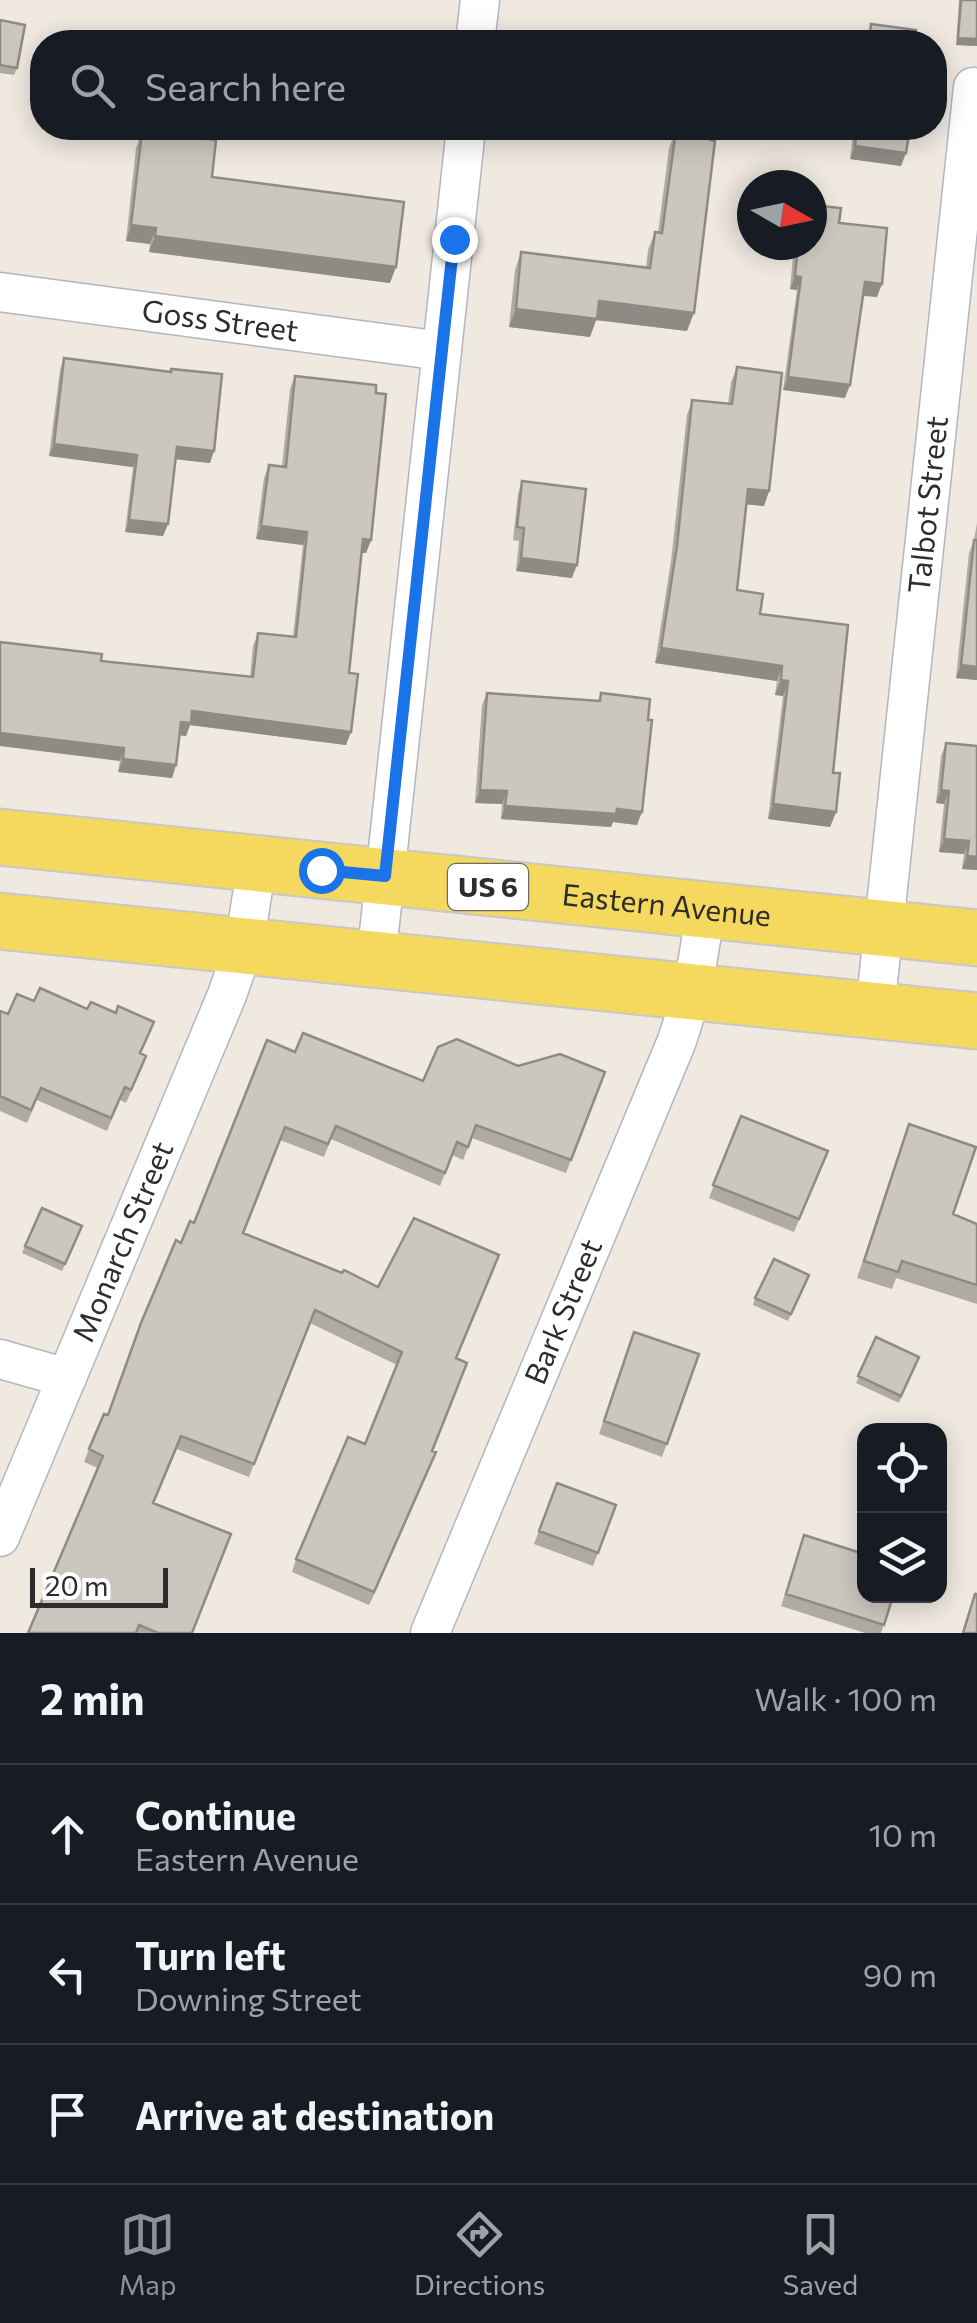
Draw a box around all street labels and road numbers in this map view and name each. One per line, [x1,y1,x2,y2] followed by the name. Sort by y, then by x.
[140,290,301,348] street label: Goss Street
[898,414,954,595] street label: Talbot Street
[448,864,528,910] road number: US 6
[560,874,773,933] street label: Eastern Avenue
[63,1135,180,1347] street label: Monarch Street
[515,1233,608,1389] street label: Bark Street

